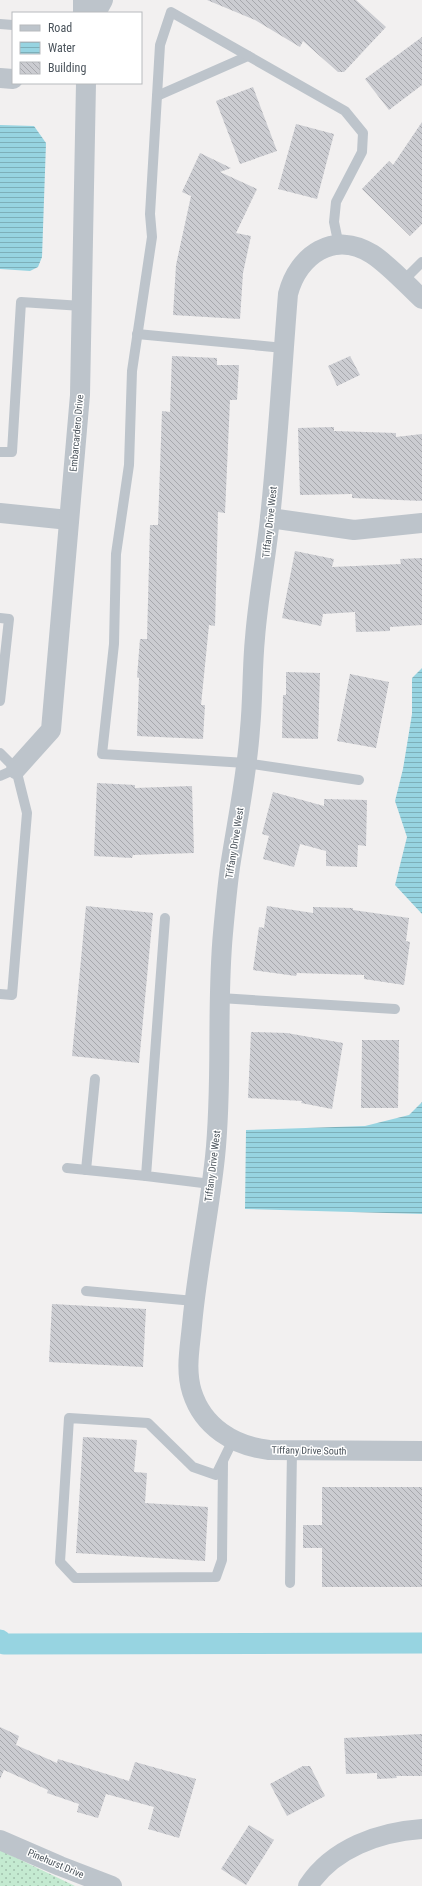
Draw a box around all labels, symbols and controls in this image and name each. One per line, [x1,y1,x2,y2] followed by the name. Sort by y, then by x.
[12,12,142,84] legend
[48,21,72,35] text: Road
[48,41,76,55] text: Water
[48,61,86,75] text: Building
[68,394,85,472] street label: Embarcardero Drive
[260,486,279,558] street label: Tiffany Drive West
[223,807,246,879] street label: Tiffany Drive West
[203,1130,222,1202] street label: Tiffany Drive West
[271,1444,347,1457] street label: Tiffany Drive South
[26,1847,86,1880] street label: Pinehurst Drive

